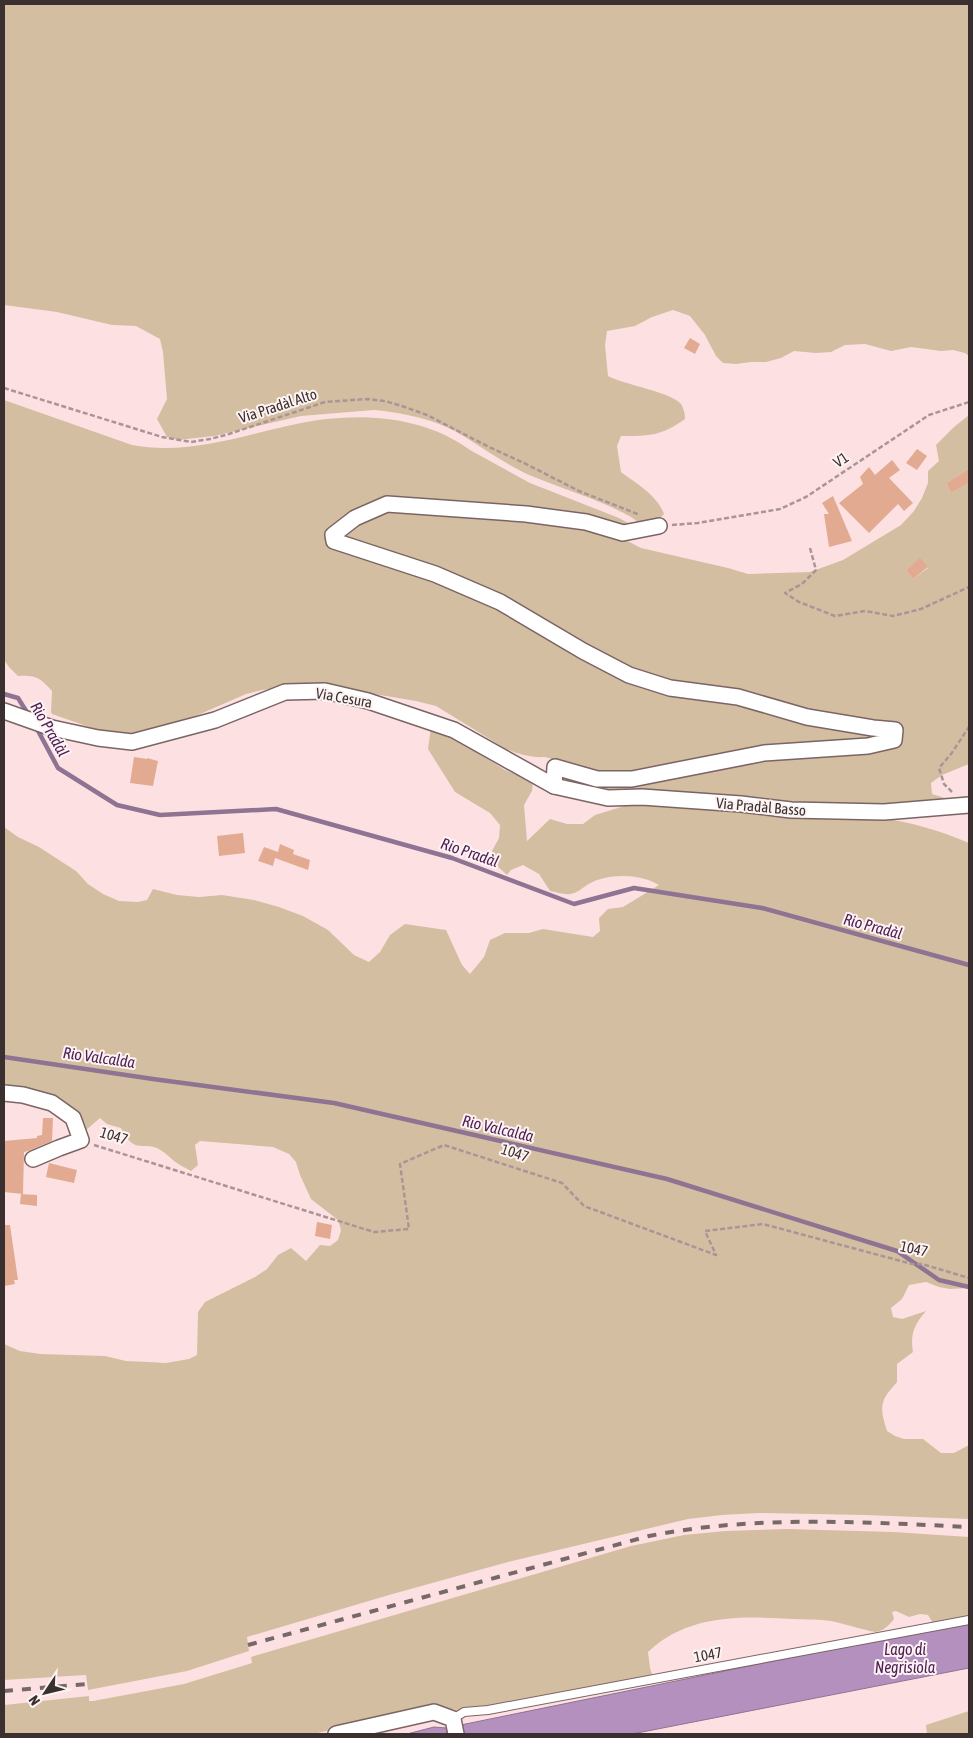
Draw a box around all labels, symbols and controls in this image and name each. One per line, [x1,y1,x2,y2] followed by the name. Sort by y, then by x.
[237,385,319,426] street label: Via Pradàl Alto
[830,449,851,471] street label: V1
[315,684,374,711] street label: Via Cesura
[27,698,73,760] water label: Rio Pradàl
[715,794,807,819] street label: Via Pradàl Basso
[439,834,501,870] water label: Rio Pradàl
[842,910,904,942] water label: Rio Pradàl
[62,1043,137,1071] water label: Rio Valcalda
[461,1111,536,1145] water label: Rio Valcalda
[98,1123,130,1148] street label: 1047
[499,1140,531,1165] street label: 1047
[899,1237,930,1260] street label: 1047
[875,1640,936,1677] water label: Lago di Negrisiola
[692,1643,723,1666] street label: 1047
[20,1668,70,1718] north arrow
[25,1692,43,1708] text: N

